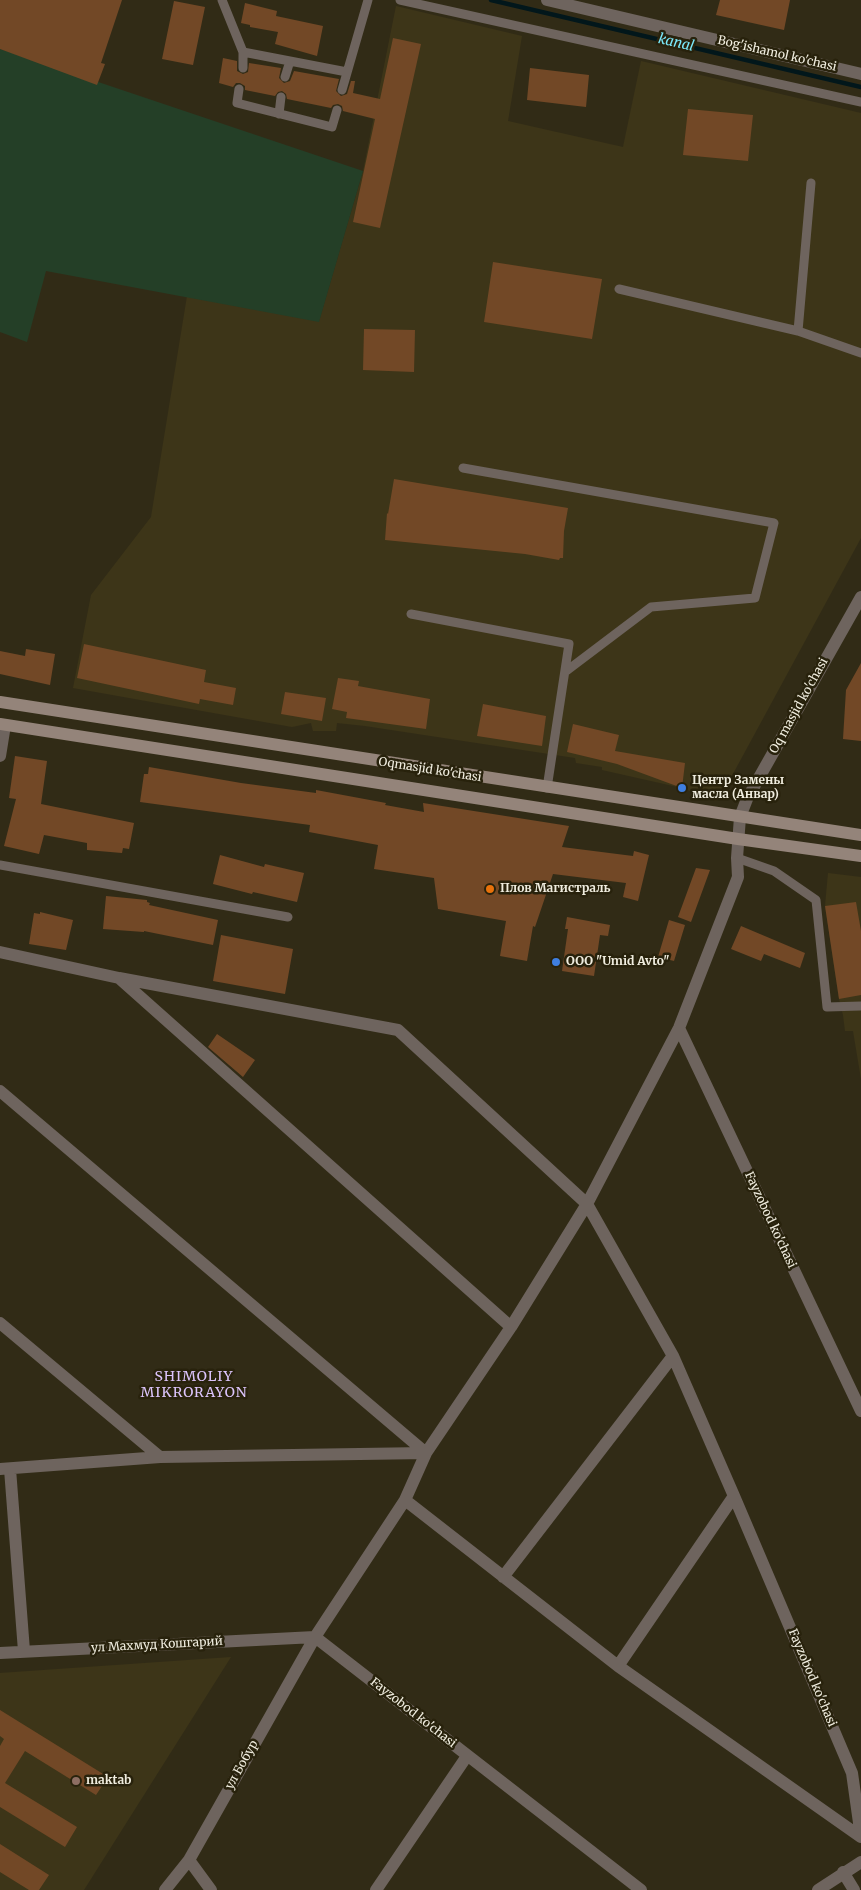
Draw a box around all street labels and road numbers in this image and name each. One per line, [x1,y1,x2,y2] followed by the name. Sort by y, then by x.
[716,33,838,75] street label: Bog'ishamol ko'chasi
[767,656,831,756] street label: Oq masjid ko'chasi
[378,755,482,785] street label: Oqmasjid ko'chasi
[741,1169,799,1271] street label: Fayzobod ko'chasi
[785,1627,839,1729] street label: Fayzobod ko'chasi
[91,1634,223,1656] street label: ул Махмуд Кошгарий
[367,1675,459,1751] street label: Fayzobod ko'chasi
[223,1738,261,1792] street label: ул Бобур

